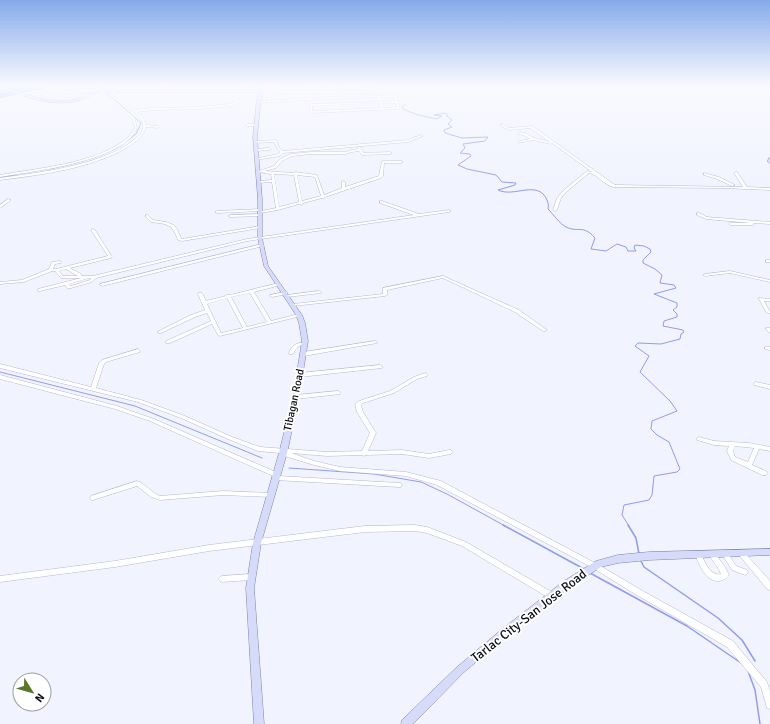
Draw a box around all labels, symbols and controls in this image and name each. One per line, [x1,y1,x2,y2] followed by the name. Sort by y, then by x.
[281,368,307,432] street label: Tibagan Road
[468,566,590,666] street label: Tarlac City-San Jose Road
[12,672,52,712] north arrow
[32,691,47,705] text: N

